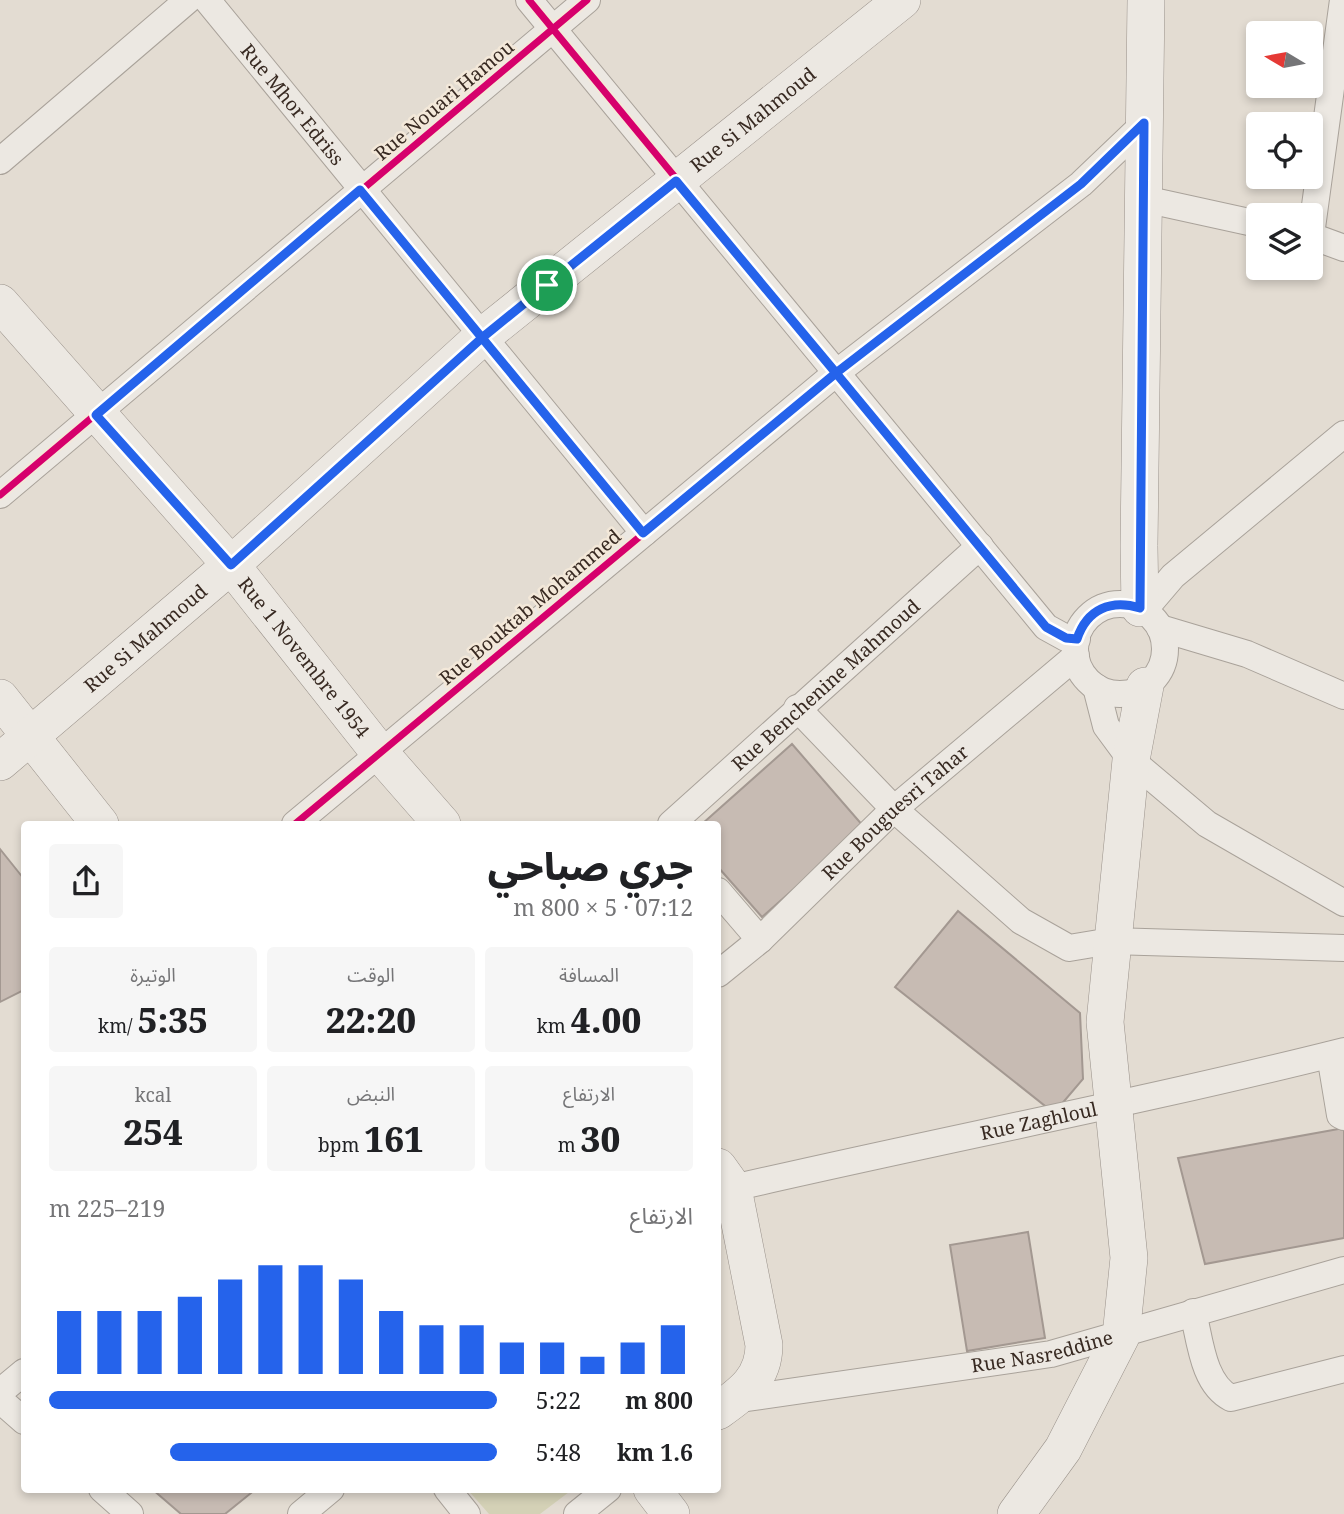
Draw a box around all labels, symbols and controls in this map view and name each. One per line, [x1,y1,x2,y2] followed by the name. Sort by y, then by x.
[1246,21,1323,98] north arrow
[1246,21,1323,280] map controls
[369,34,519,166] street label: Rue Nouari Hamou
[235,38,350,171] street label: Rue Mhor Edriss
[685,61,821,178] street label: Rue Si Mahmoud
[1246,112,1323,189] button: locate
[1246,203,1323,280] button: layers
[517,255,577,315] pin
[528,266,566,304] icon: arrive
[434,523,627,691] street label: Rue Bouktab Mohammed
[232,572,376,743] street label: Rue 1 Novembre 1954
[78,578,213,698] street label: Rue Si Mahmoud
[726,593,926,777] street label: Rue Benchenine Mahmoud
[816,739,974,886] street label: Rue Bouguesri Tahar
[488,839,693,891] text: جري صباحي
[49,844,123,918] button: share
[513,891,693,923] text: 07:12 · 5 × 800 m
[130,962,176,988] text: الوتيرة
[347,962,395,988] text: الوقت
[559,962,619,988] text: المسافة
[138,996,208,1043] text: 5:35
[326,996,416,1043] text: 22:20
[571,996,641,1043] text: 4.00
[98,1013,138,1039] text: /km
[537,1013,571,1039] text: km
[347,1081,395,1107] text: النبض
[563,1081,615,1107] text: الارتفاع
[135,1082,171,1108] text: kcal
[978,1096,1100,1146] street label: Rue Zaghloul
[123,1108,183,1155] text: 254
[364,1115,424,1162] text: 161
[581,1115,620,1162] text: 30
[318,1132,364,1158] text: bpm
[558,1132,581,1158] text: m
[49,1192,165,1224] text: 219–225 m
[630,1199,693,1231] text: الارتفاع
[969,1324,1116,1378] street label: Rue Nasreddine
[536,1384,581,1416] text: 5:22
[625,1384,693,1416] text: 800 m
[536,1436,581,1468] text: 5:48
[617,1436,693,1468] text: 1.6 km

